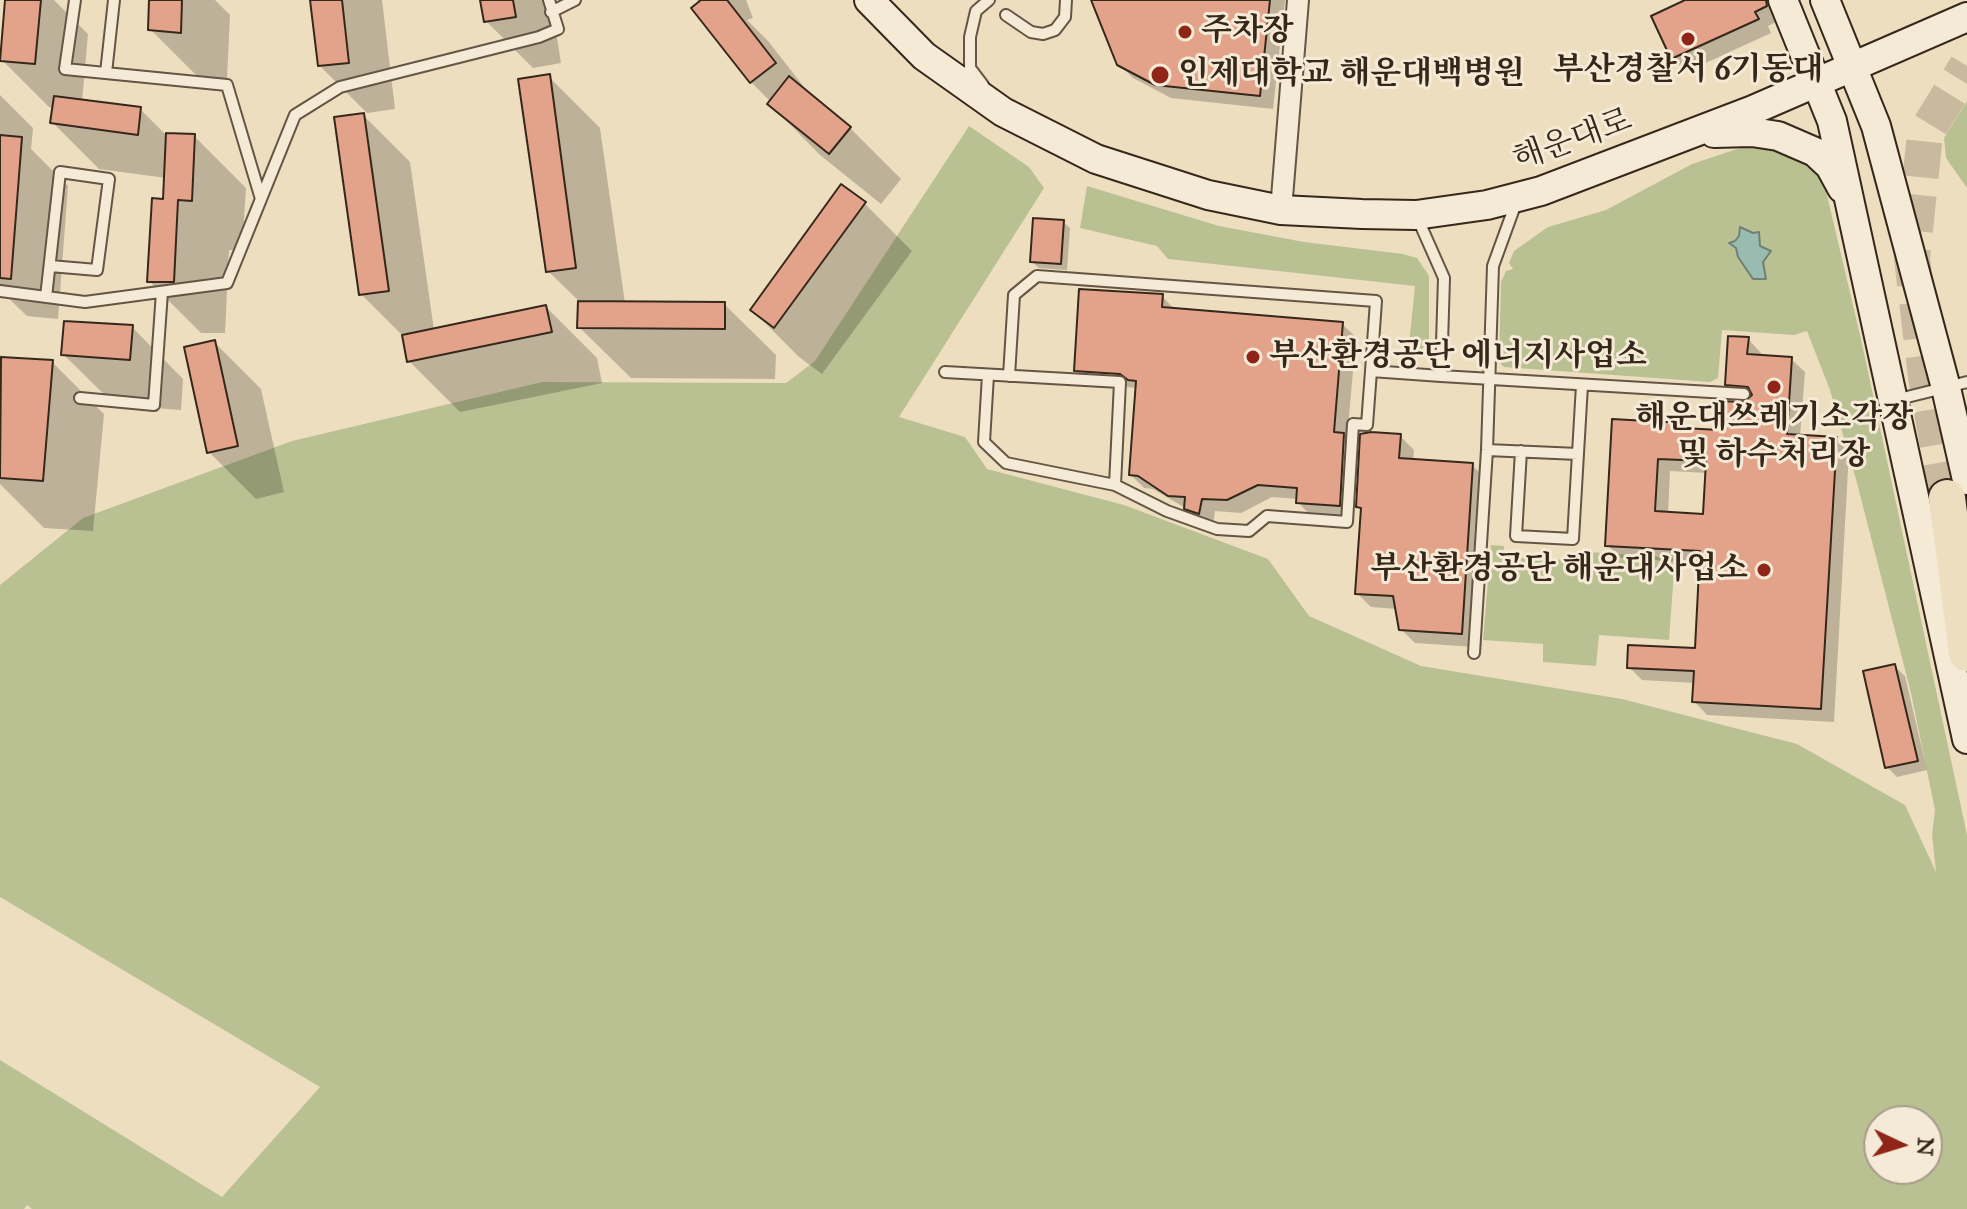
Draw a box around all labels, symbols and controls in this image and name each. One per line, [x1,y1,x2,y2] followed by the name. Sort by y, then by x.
[1201,13,1294,51] place label: 주차장
[1176,23,1194,41] marker: 주차장
[1679,30,1697,48] marker: 부산경찰서 6기동대
[1553,52,1823,90] place label: 부산경찰서 6기동대
[1178,56,1525,94] place label: 인제대학교 해운대백병원
[1149,64,1171,86] marker: 인제대학교 해운대백병원
[1508,102,1638,180] street label: 해운대로
[1269,338,1647,376] place label: 부산환경공단 에너지사업소
[1244,348,1262,366] marker: 부산환경공단 에너지사업소
[1765,378,1783,396] marker: 해운대쓰레기소각장 및 하수처리장
[1635,400,1913,475] place label: 해운대쓰레기소각장 및 하수처리장
[1370,551,1748,589] place label: 부산환경공단 해운대사업소
[1755,561,1773,579] marker: 부산환경공단 해운대사업소
[1863,1105,1943,1185] north arrow
[1911,1136,1940,1157] text: N

